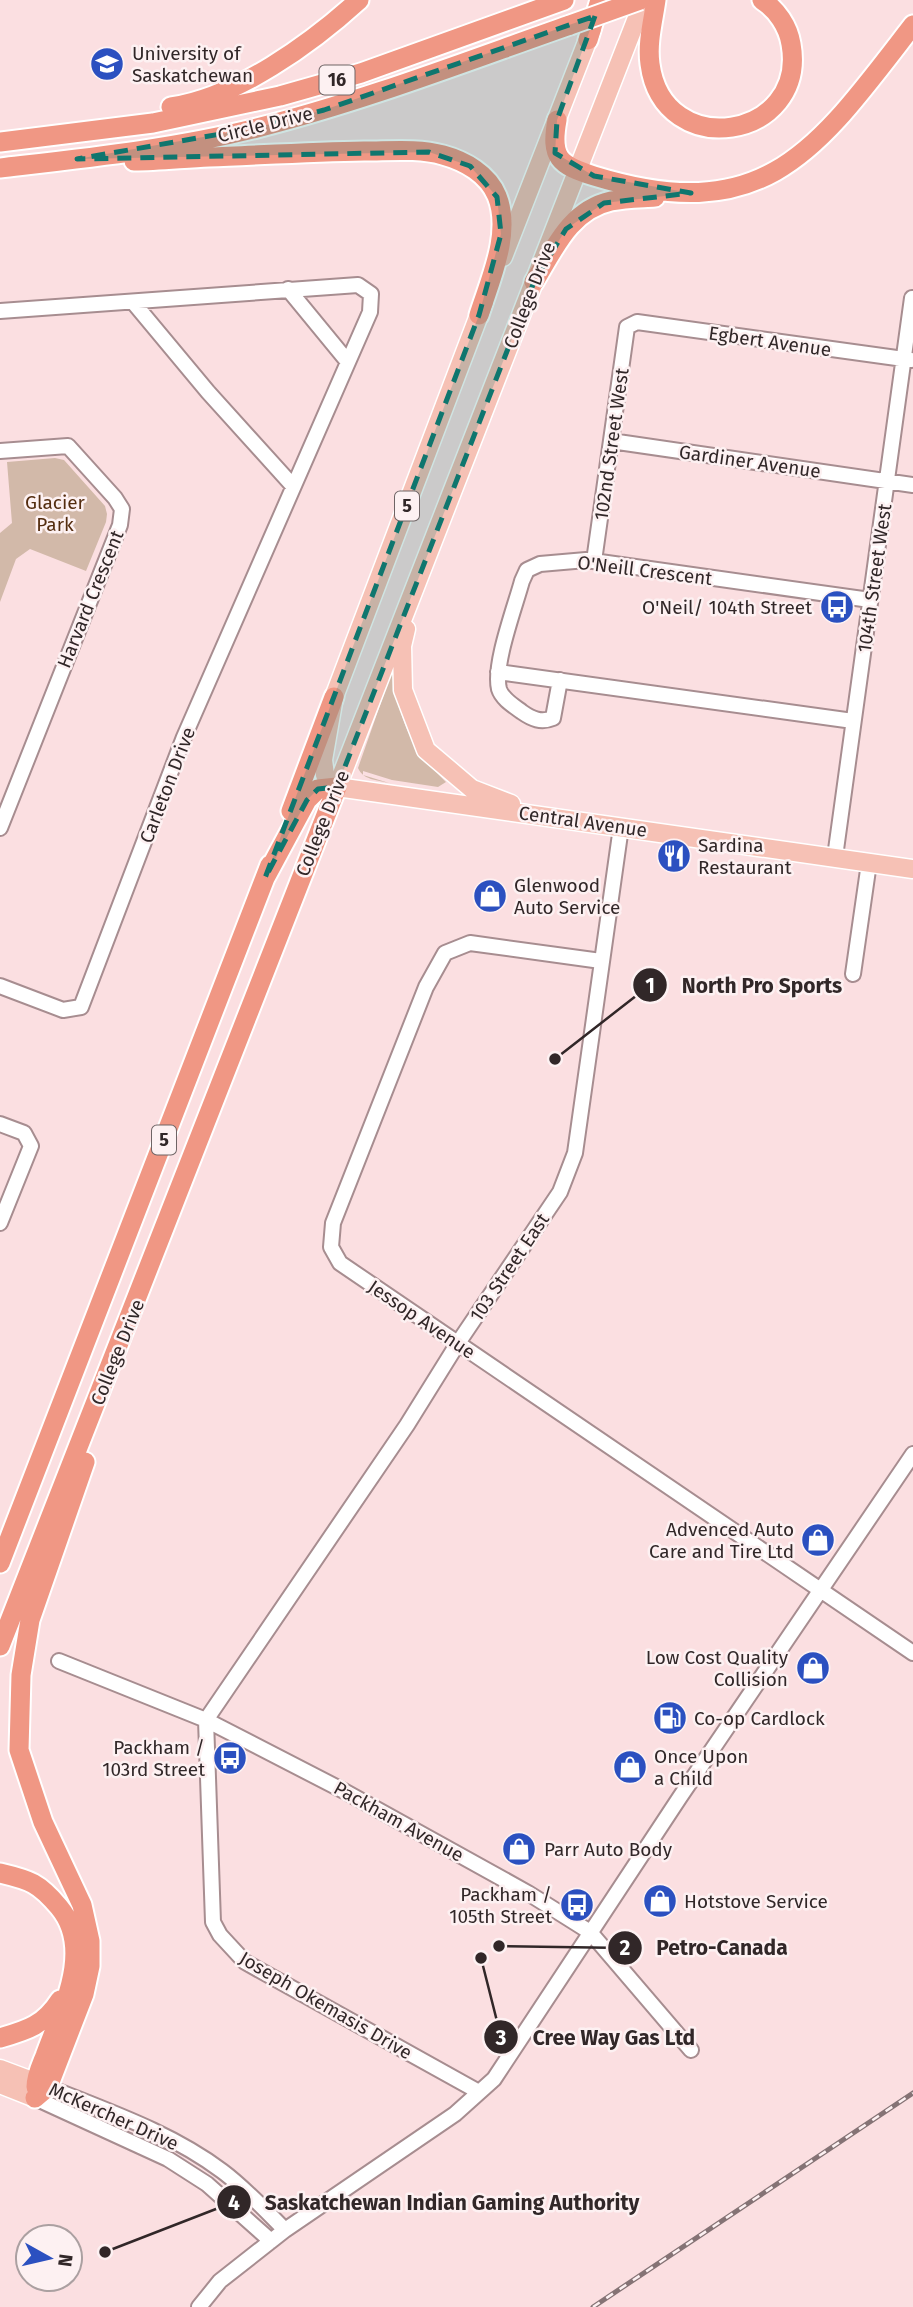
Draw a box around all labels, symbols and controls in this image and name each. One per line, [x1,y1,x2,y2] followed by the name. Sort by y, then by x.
[132,42,253,87] place label: University of Saskatchewan
[88,45,126,83] school or university icon: University of Saskatchewan
[320,66,354,94] road number: 16
[215,102,315,147] street label: Circle Drive
[499,239,560,352] street label: College Drive
[707,322,833,361] street label: Egbert Avenue
[589,366,634,522] street label: 102nd Street West
[678,440,822,483] street label: Gardiner Avenue
[25,491,86,536] park label: Glacier Park
[395,492,419,520] road number: 5
[853,502,896,654] street label: 104th Street West
[52,527,129,671] street label: Harvard Crescent
[576,551,714,590] street label: O'Neill Crescent
[818,588,856,626] bus stop icon: O'Neil/ 104th Street
[642,596,812,619] place label: O'Neil/ 104th Street
[135,724,200,846] street label: Carleton Drive
[291,767,354,880] street label: College Drive
[517,801,648,842] street label: Central Avenue
[698,834,792,879] place label: Sardina Restaurant
[655,837,693,875] restaurant icon: Sardina Restaurant
[514,874,620,919] place label: Glenwood Auto Service
[471,877,509,915] shop icon: Glenwood Auto Service
[632,964,856,1006] callout: North Pro Sports
[645,973,655,999] text: 1
[682,973,842,999] text: North Pro Sports
[152,1126,176,1154] road number: 5
[465,1209,554,1326] street label: 103 Street East
[364,1275,480,1364] street label: Jessop Avenue
[86,1296,149,1409] street label: College Drive
[649,1518,794,1563] place label: Advenced Auto Care and Tire Ltd
[799,1521,837,1559] shop icon: Advenced Auto Care and Tire Ltd
[646,1646,789,1691] place label: Low Cost Quality Collision
[794,1649,832,1687] shop icon: Low Cost Quality Collision
[651,1699,689,1737] fuel station icon: Co-op Cardlock
[694,1707,825,1730] place label: Co-op Cardlock
[102,1736,205,1781] place label: Packham / 103rd Street
[211,1739,249,1777] bus stop icon: Packham / 103rd Street
[654,1745,748,1790] place label: Once Upon a Child
[611,1748,649,1786] shop icon: Once Upon a Child
[330,1776,468,1867] street label: Packham Avenue
[500,1830,538,1868] shop icon: Parr Auto Body
[544,1838,673,1861] place label: Parr Auto Body
[641,1882,679,1920] shop icon: Hotstove Service
[449,1883,552,1928] place label: Packham / 105th Street
[558,1886,596,1924] bus stop icon: Packham / 105th Street
[684,1890,828,1913] place label: Hotstove Service
[608,1927,802,1969] callout: Petro-Canada
[620,1935,631,1961] text: 2
[656,1935,788,1961] text: Petro-Canada
[235,1947,416,2064] street label: Joseph Okemasis Drive
[483,2016,709,2058] callout: Cree Way Gas Ltd
[495,2025,507,2051] text: 3
[533,2025,695,2051] text: Cree Way Gas Ltd
[45,2078,182,2155] street label: McKercher Drive
[216,2181,654,2223] callout: Saskatchewan Indian Gaming Authority
[228,2190,240,2216] text: 4
[265,2190,639,2216] text: Saskatchewan Indian Gaming Authority
[14,2223,84,2293] north arrow
[53,2252,78,2268] text: N

